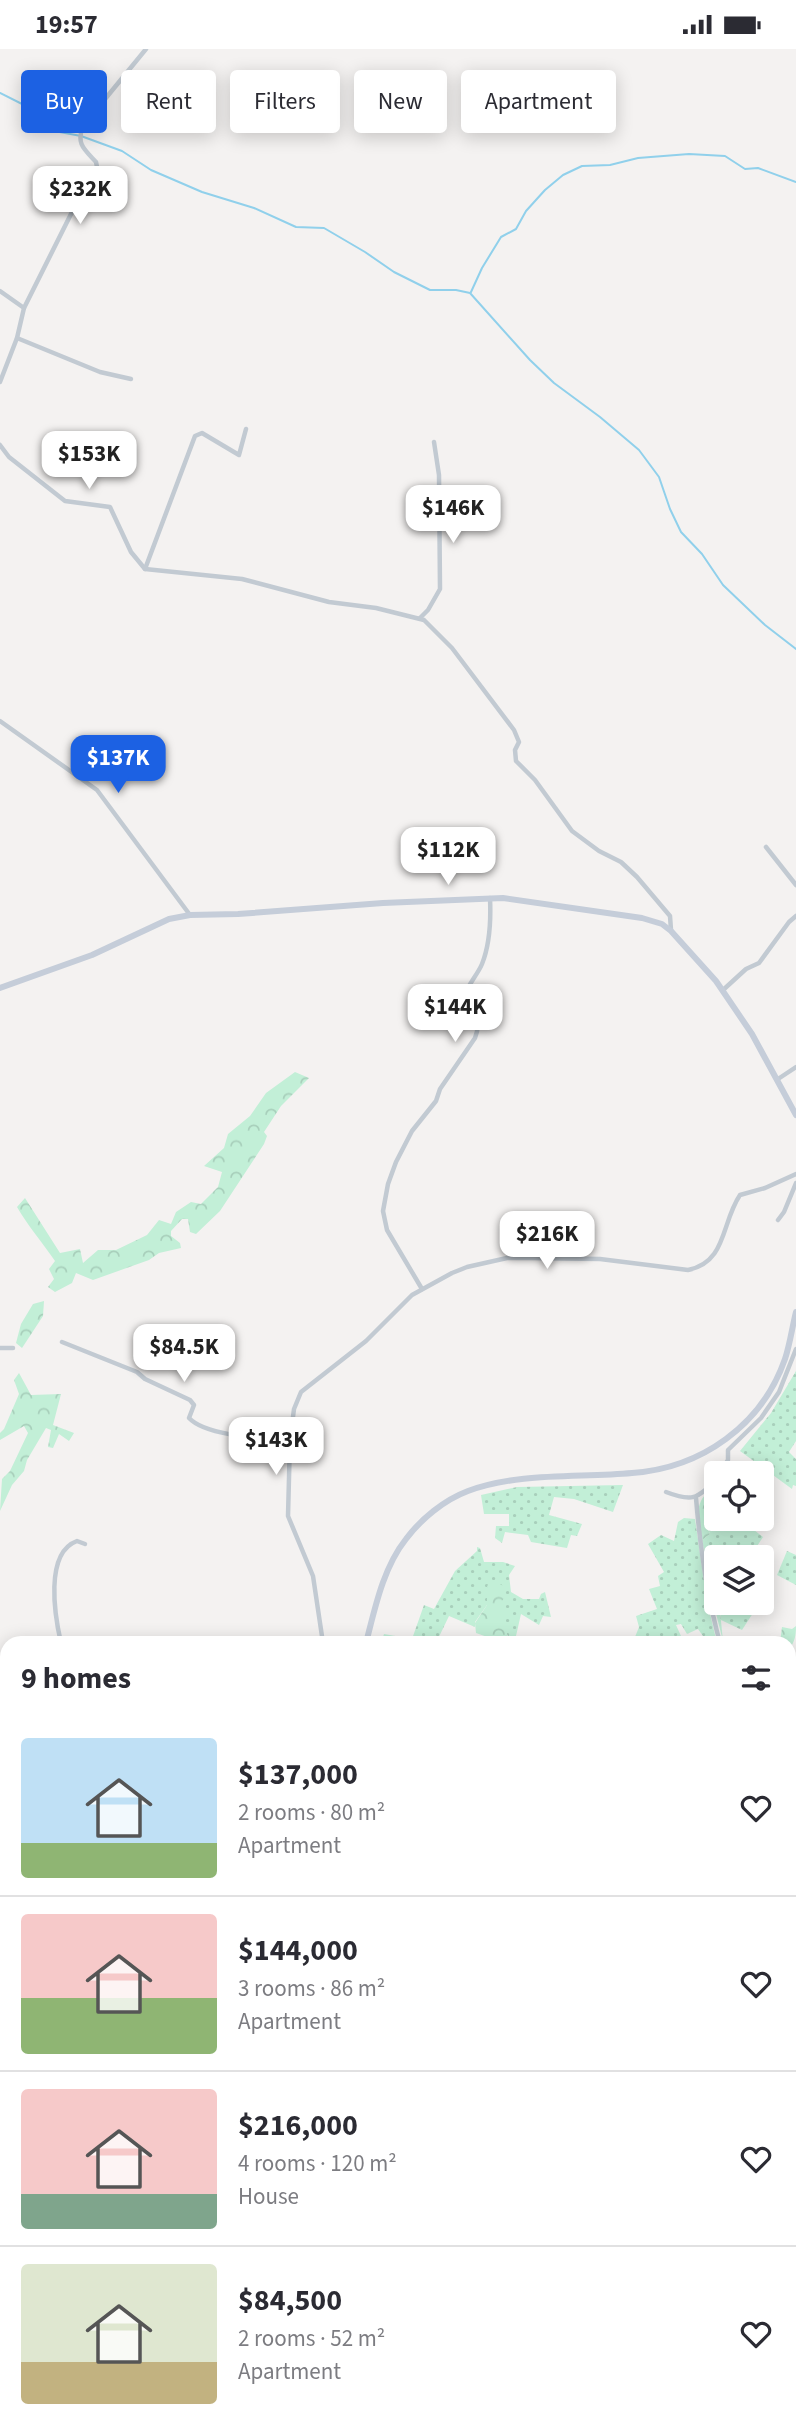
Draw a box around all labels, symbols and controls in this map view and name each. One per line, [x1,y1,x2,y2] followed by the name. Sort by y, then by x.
[35,6,98,43] text: 19:57
[21,70,107,133] chip: Buy
[121,70,216,133] chip: Rent
[230,70,340,133] chip: Filters
[354,70,447,133] chip: New
[461,70,616,133] chip: Apartment
[31,167,129,226] pin: $232K
[49,172,111,205] text: $232K
[40,431,138,491] pin: $153K
[58,437,120,470] text: $153K
[404,485,502,545] pin: $146K
[422,491,484,524] text: $146K
[69,735,167,795] pin: $137K
[87,741,149,774] text: $137K
[399,827,497,887] pin: $112K
[417,833,479,866] text: $112K
[406,985,504,1044] pin: $144K
[424,990,486,1023] text: $144K
[498,1211,596,1271] pin: $216K
[516,1217,578,1250] text: $216K
[127,1325,241,1384] pin: $84.5K
[149,1330,219,1363] text: $84.5K
[227,1417,325,1477] pin: $143K
[245,1423,307,1456] text: $143K
[704,1461,774,1615] map controls
[704,1461,774,1531] button: locate
[704,1545,774,1615] button: layers
[21,1657,131,1700] text: 9 homes
[737,1659,775,1697] icon: filters
[238,1753,358,1796] text: $137,000
[77,1766,161,1850] icon: home
[737,1789,775,1827] icon: heart
[238,1796,385,1829] text: 2 rooms · 80 m²
[238,1829,341,1862] text: Apartment
[238,1929,358,1972] text: $144,000
[77,1942,161,2026] icon: home
[737,1965,775,2003] icon: heart
[238,1972,385,2005] text: 3 rooms · 86 m²
[238,2005,341,2038] text: Apartment
[238,2104,358,2147] text: $216,000
[77,2117,161,2201] icon: home
[737,2140,775,2178] icon: heart
[238,2147,397,2180] text: 4 rooms · 120 m²
[238,2180,299,2213] text: House
[238,2279,342,2322] text: $84,500
[77,2292,161,2376] icon: home
[737,2315,775,2353] icon: heart
[238,2322,385,2355] text: 2 rooms · 52 m²
[238,2355,341,2388] text: Apartment

